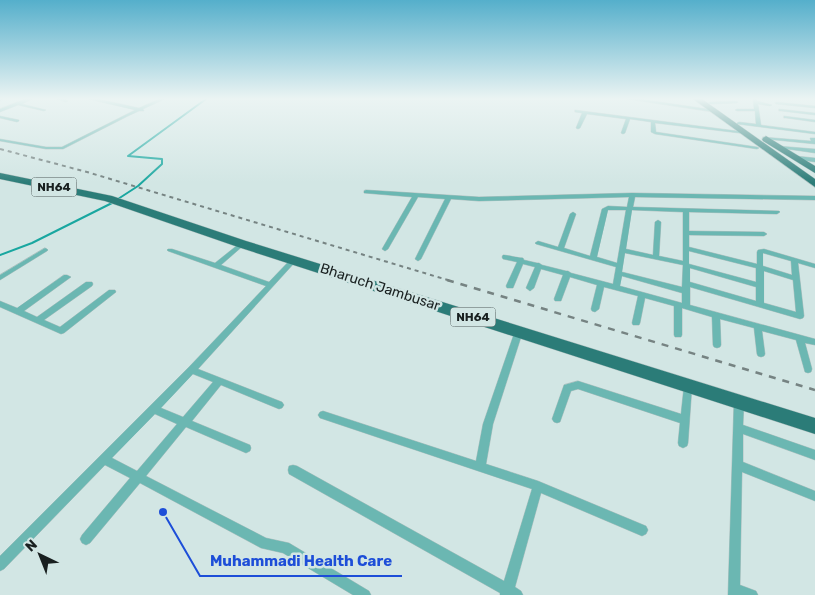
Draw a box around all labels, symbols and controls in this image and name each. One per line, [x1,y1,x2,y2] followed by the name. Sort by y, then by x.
[32,178,76,196] road number: NH64
[318,260,443,315] street label: Bharuch Jambusar
[450,308,496,326] road number: NH64
[15,530,65,580] north arrow
[22,536,41,556] text: N
[200,546,402,576] callout: Muhammadi Health Care
[210,552,392,570] text: Muhammadi Health Care

